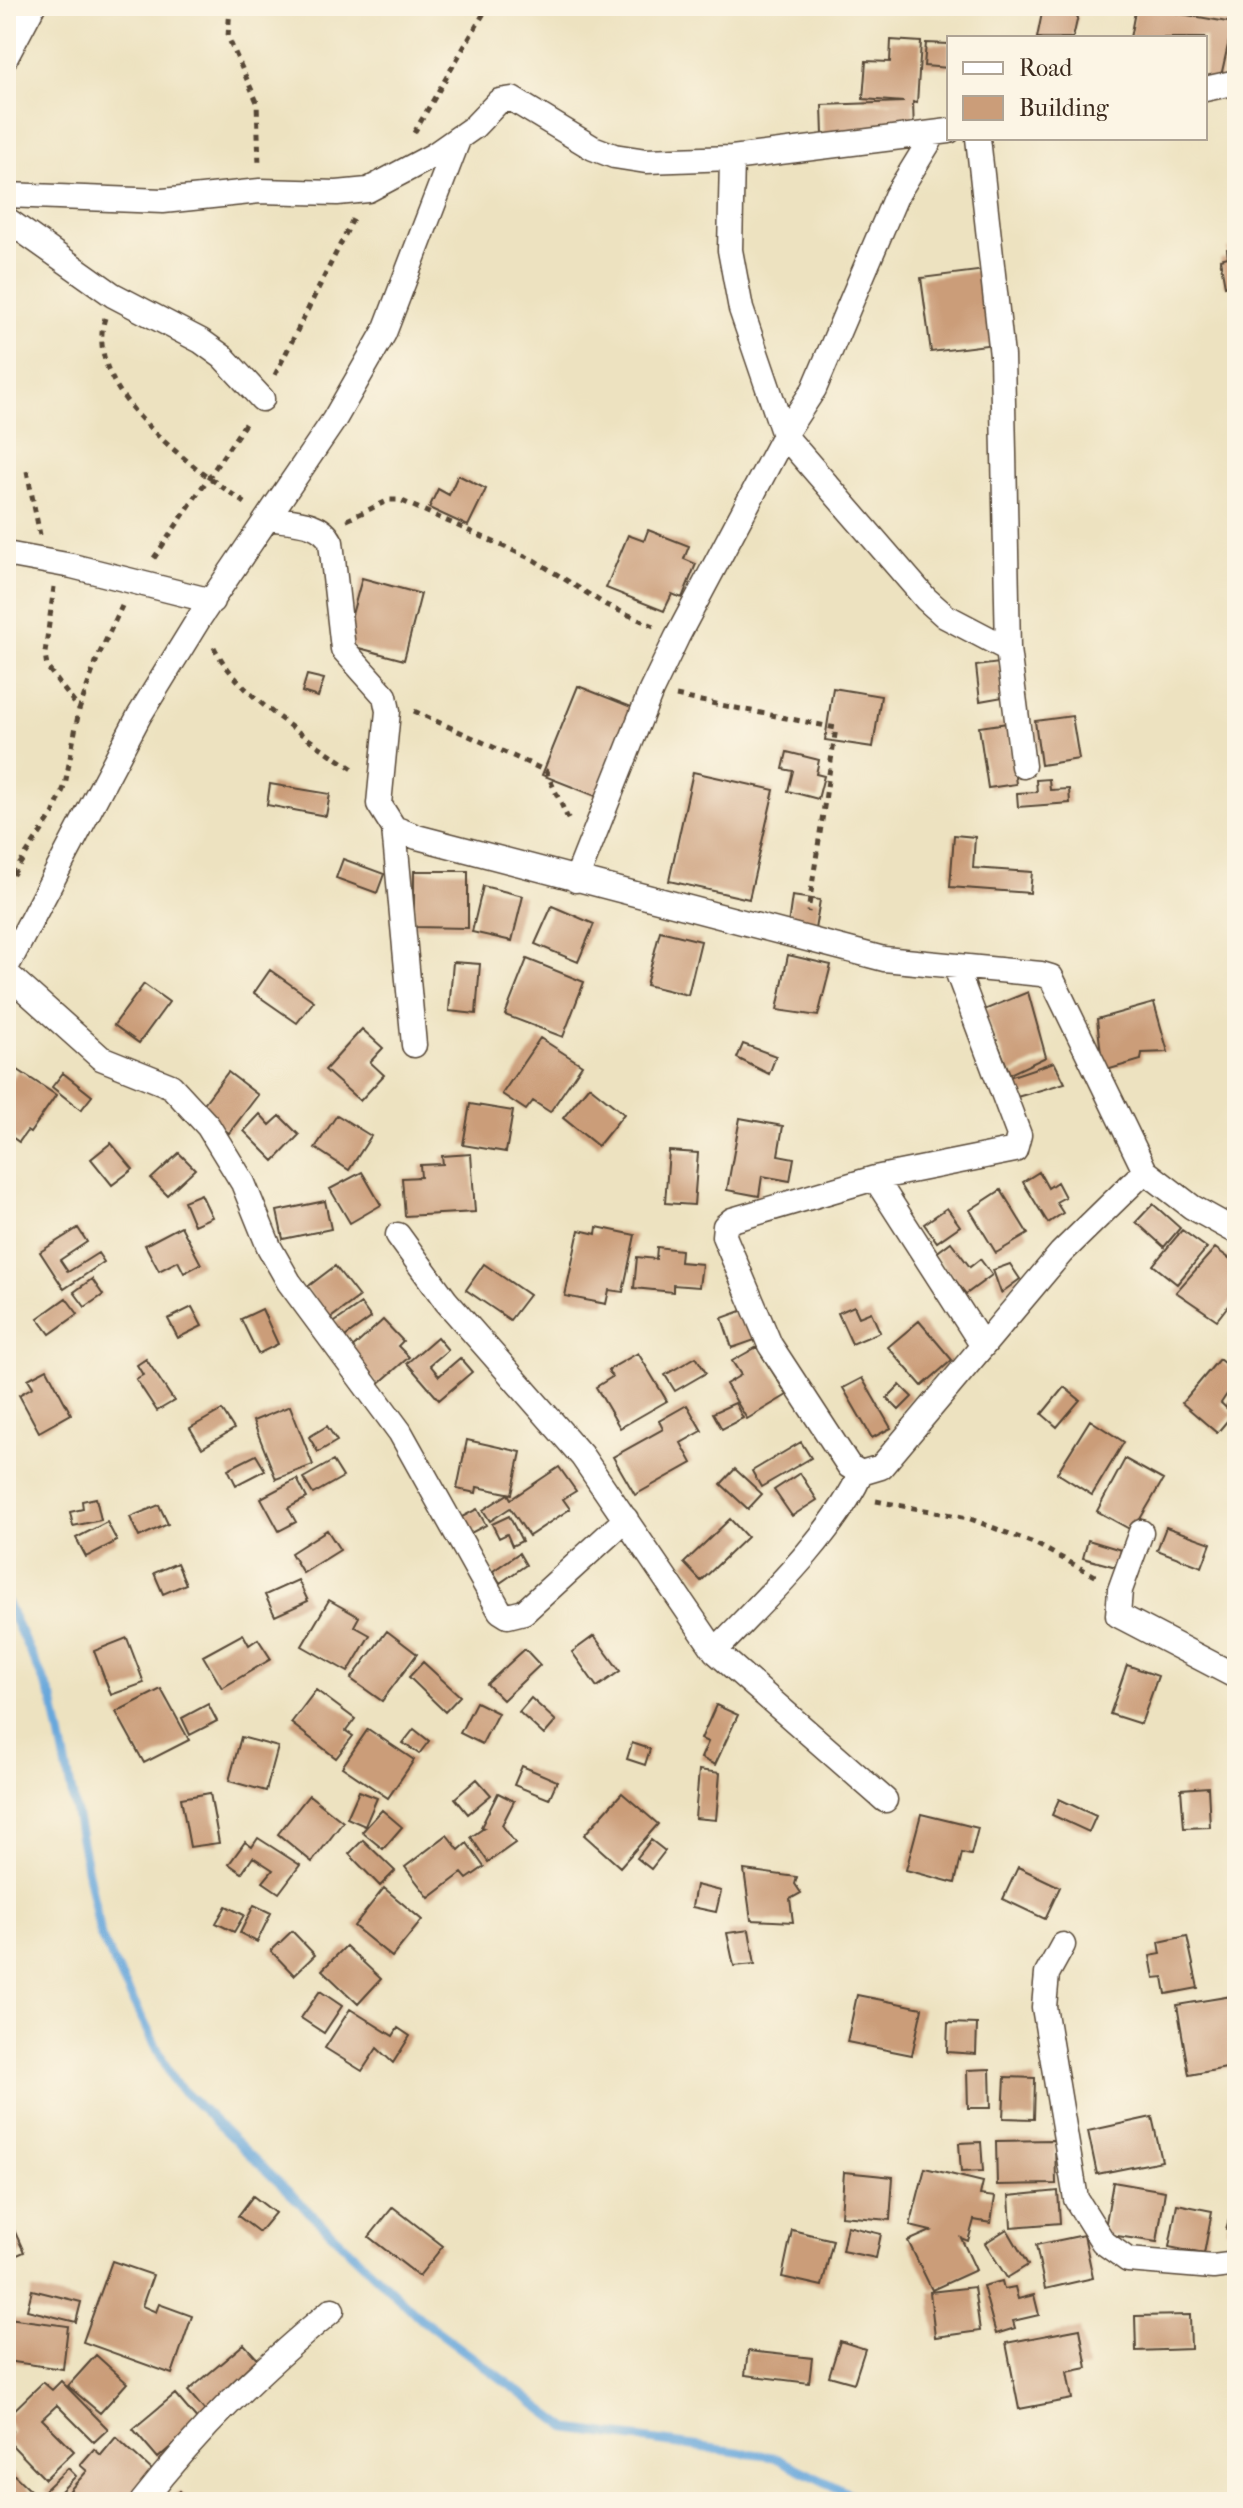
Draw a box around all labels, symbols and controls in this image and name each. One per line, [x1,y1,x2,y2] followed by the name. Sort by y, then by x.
[947,36,1207,140] legend
[1019,54,1073,82] text: Road
[1019,94,1110,122] text: Building

